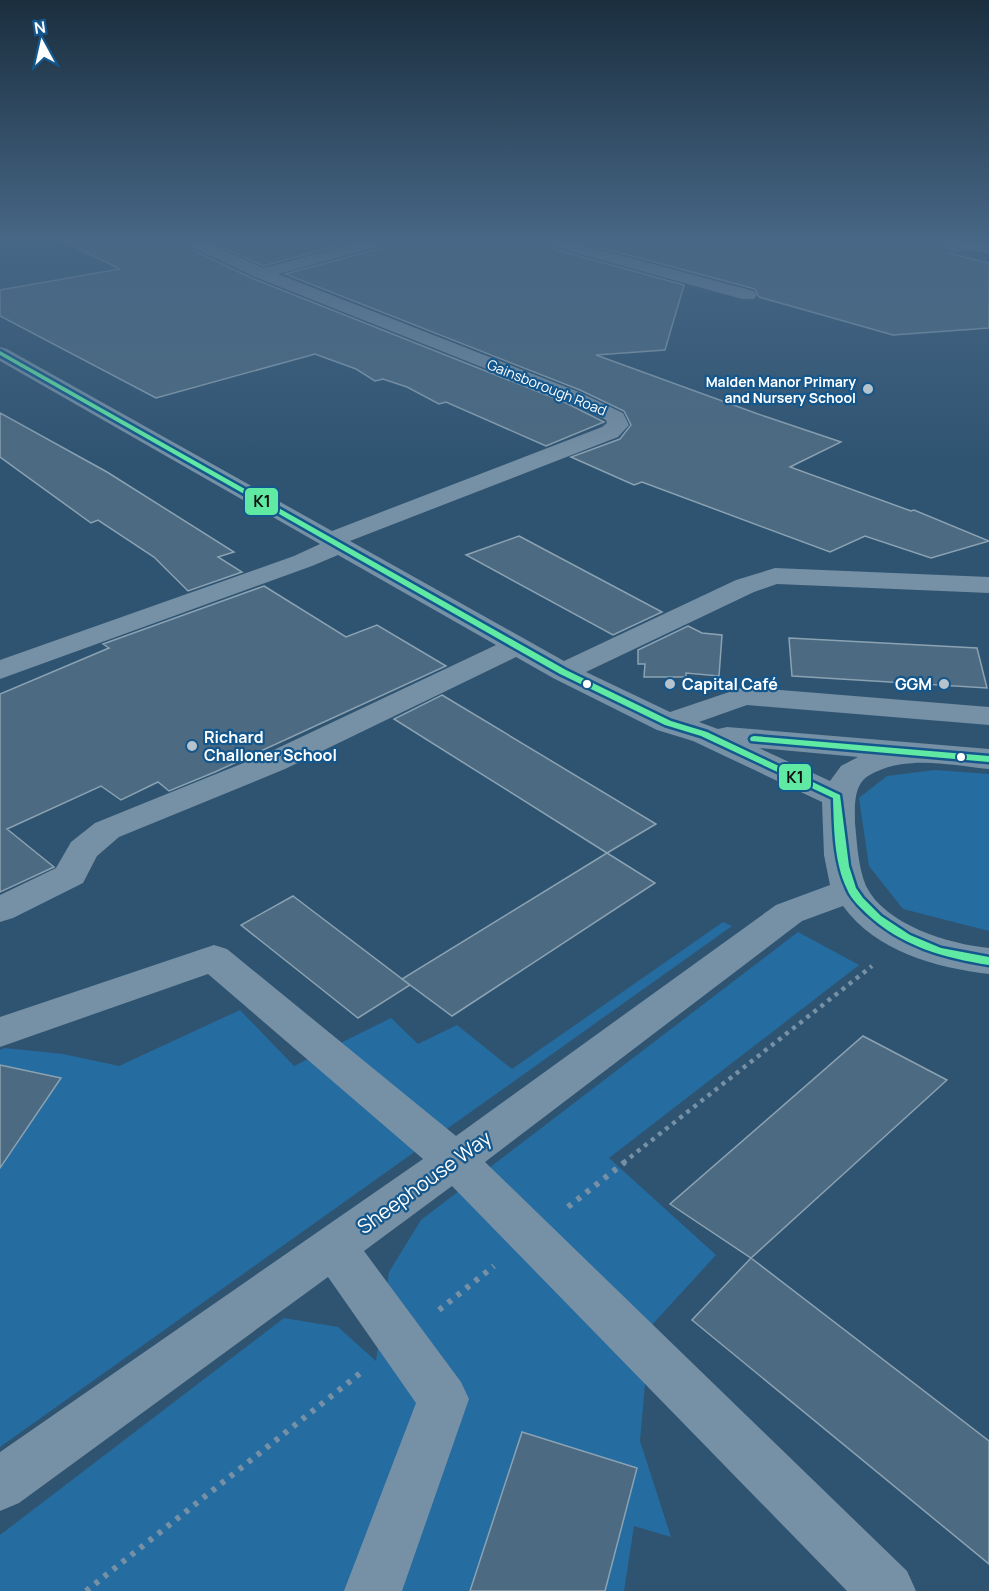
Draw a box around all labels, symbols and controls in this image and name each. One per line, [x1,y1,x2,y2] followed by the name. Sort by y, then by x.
[12,12,72,72] north arrow
[33,15,47,39] text: N
[484,354,610,420] street label: Gainsborough Road
[706,372,856,407] place label: Malden Manor Primary and Nursery School
[861,382,875,396] marker: Malden Manor Primary and Nursery School
[244,487,279,516] line badge: K1
[253,490,271,512] text: K1
[682,673,778,695] place label: Capital Café
[895,673,932,695] place label: GGM
[663,677,677,691] marker: Capital Café
[937,677,951,691] marker: GGM
[581,678,593,690] unlabelled marker
[204,726,337,766] place label: Richard Challoner School
[185,739,199,753] marker: Richard Challoner School
[955,751,967,763] unlabelled marker
[778,763,812,791] line badge: K1
[786,766,804,788] text: K1
[351,1124,497,1240] street label: Sheephouse Way

